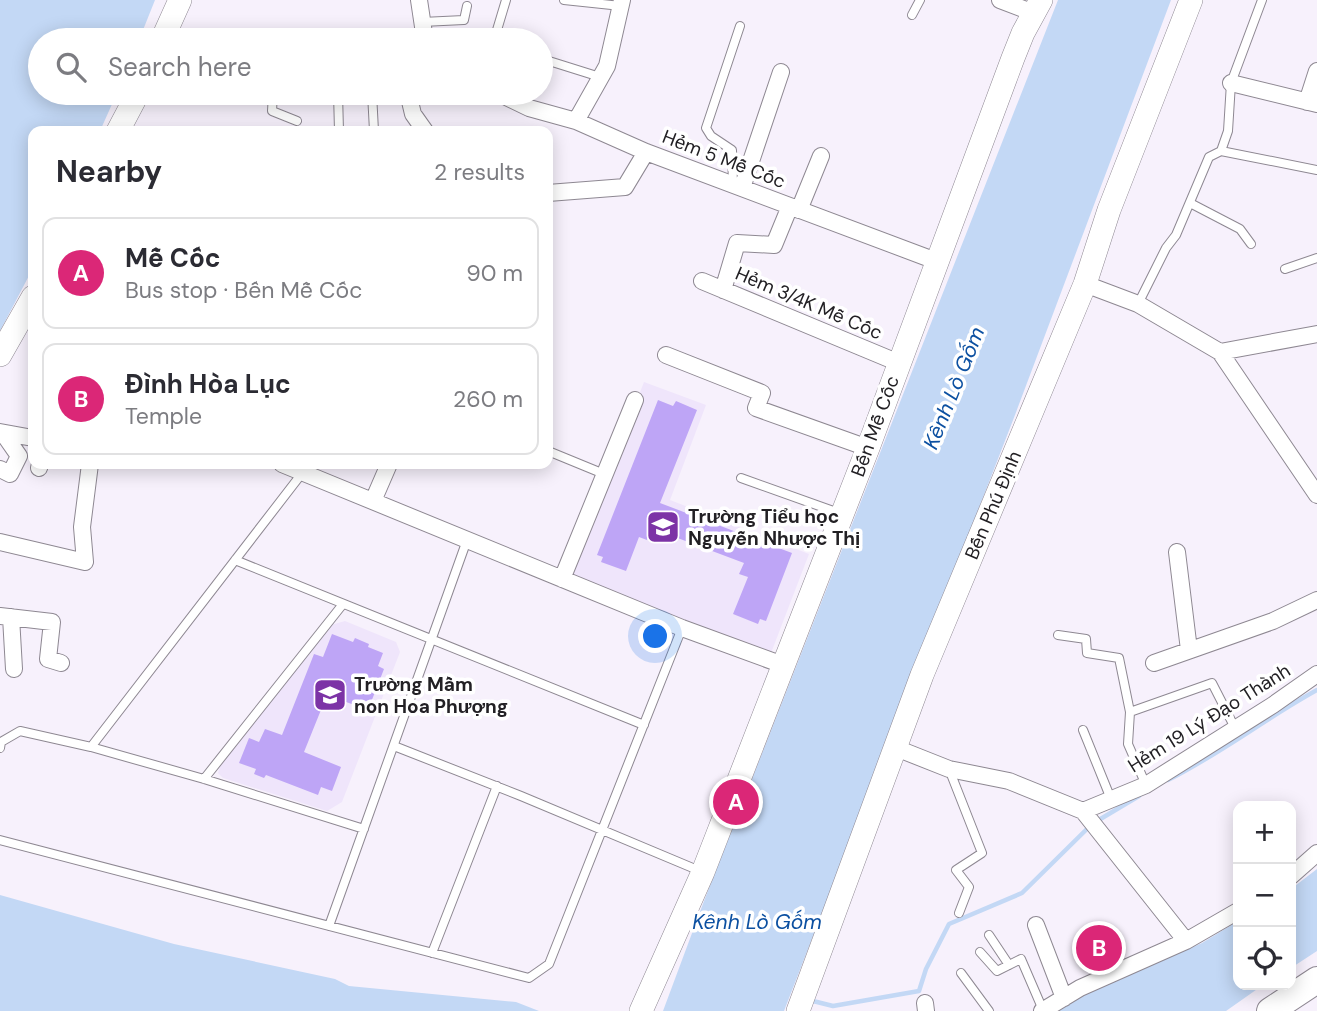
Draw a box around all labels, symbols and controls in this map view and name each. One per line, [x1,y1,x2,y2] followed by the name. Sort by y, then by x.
[28,28,553,105] search box
[52,48,90,86] icon: search
[108,50,251,84] text: Search here
[659,124,789,194] street label: Hẻm 5 Mễ Cốc
[56,152,162,191] text: Nearby
[434,157,525,187] text: 2 results
[125,241,221,275] text: Mễ Cốc
[73,258,89,288] text: A
[466,258,523,288] text: 90 m
[732,261,886,345] street label: Hẻm 3/4K Mễ Cốc
[125,275,362,305] text: Bus stop · Bến Mễ Cốc
[917,323,991,453] water label: Kênh Lò Gốm
[125,367,291,401] text: Đình Hòa Lục
[845,372,905,480] street label: Bến Mễ Cốc
[74,384,88,414] text: B
[453,384,523,414] text: 260 m
[125,401,202,431] text: Temple
[959,447,1027,563] street label: Bến Phú Định
[688,504,860,551] place label: Trường Tiểu học Nguyễn Nhược Thị
[644,508,682,546] school or university icon: Trường Tiểu học Nguyễn Nhược Thị
[638,619,672,653] your location
[1123,658,1295,778] street label: Hẻm 19 Lý Đạo Thành
[354,672,508,719] place label: Trường Mầm non Hoa Phượng
[311,676,349,714] school or university icon: Trường Mầm non Hoa Phượng
[713,776,759,828] pin: A
[1233,801,1296,990] map controls
[1233,801,1296,864] button: +
[1233,864,1296,927] button: −
[692,908,822,936] water label: Kênh Lò Gốm
[1076,922,1122,974] pin: B
[1233,927,1296,990] button: locate

